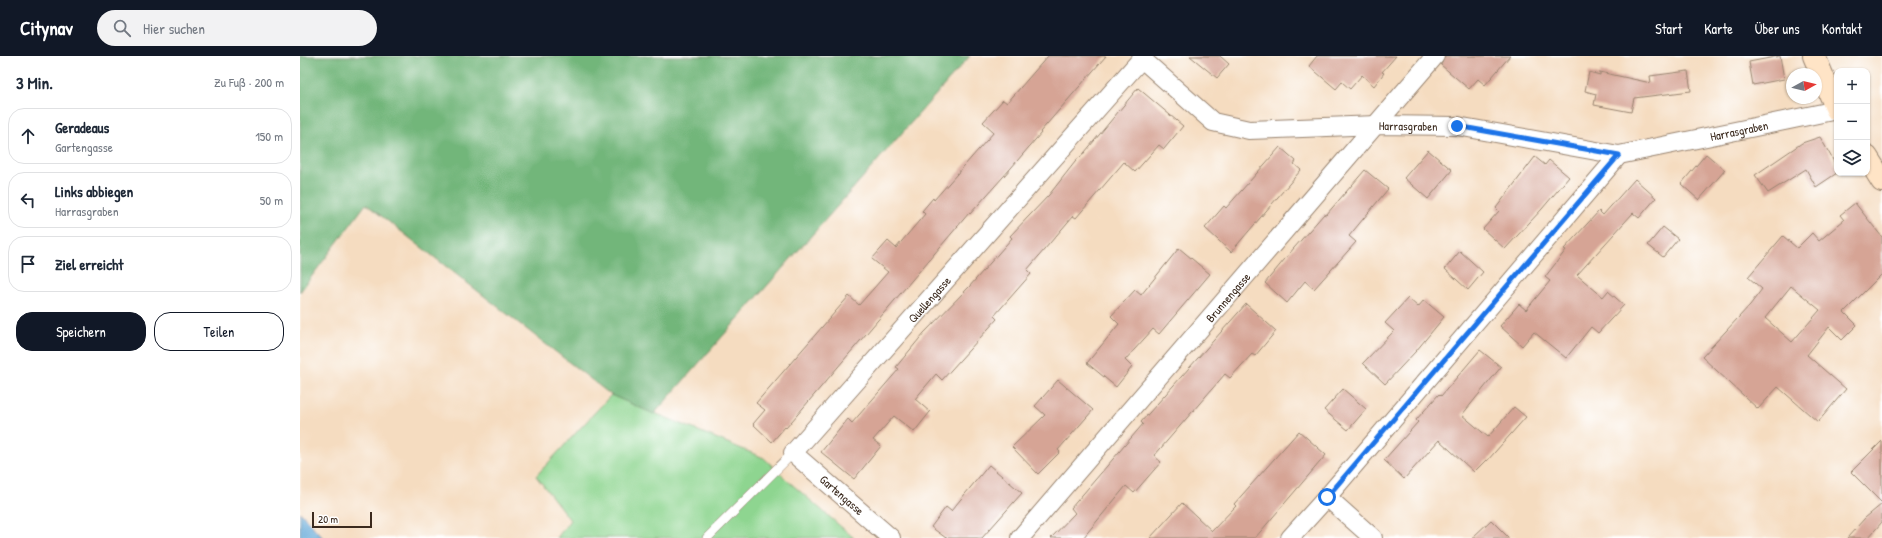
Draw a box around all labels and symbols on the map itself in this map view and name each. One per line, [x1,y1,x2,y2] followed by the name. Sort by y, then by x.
[1786,68,1822,104] north arrow
[1708,116,1770,144] street label: Harrasgraben
[1379,117,1438,134] street label: Harrasgraben
[1448,117,1466,135] route end
[1201,268,1254,326] street label: Brunnengasse
[904,272,954,326] street label: Quellengasse
[816,471,868,519] street label: Gartengasse
[1318,488,1336,506] route start
[312,510,372,529] scale bar

